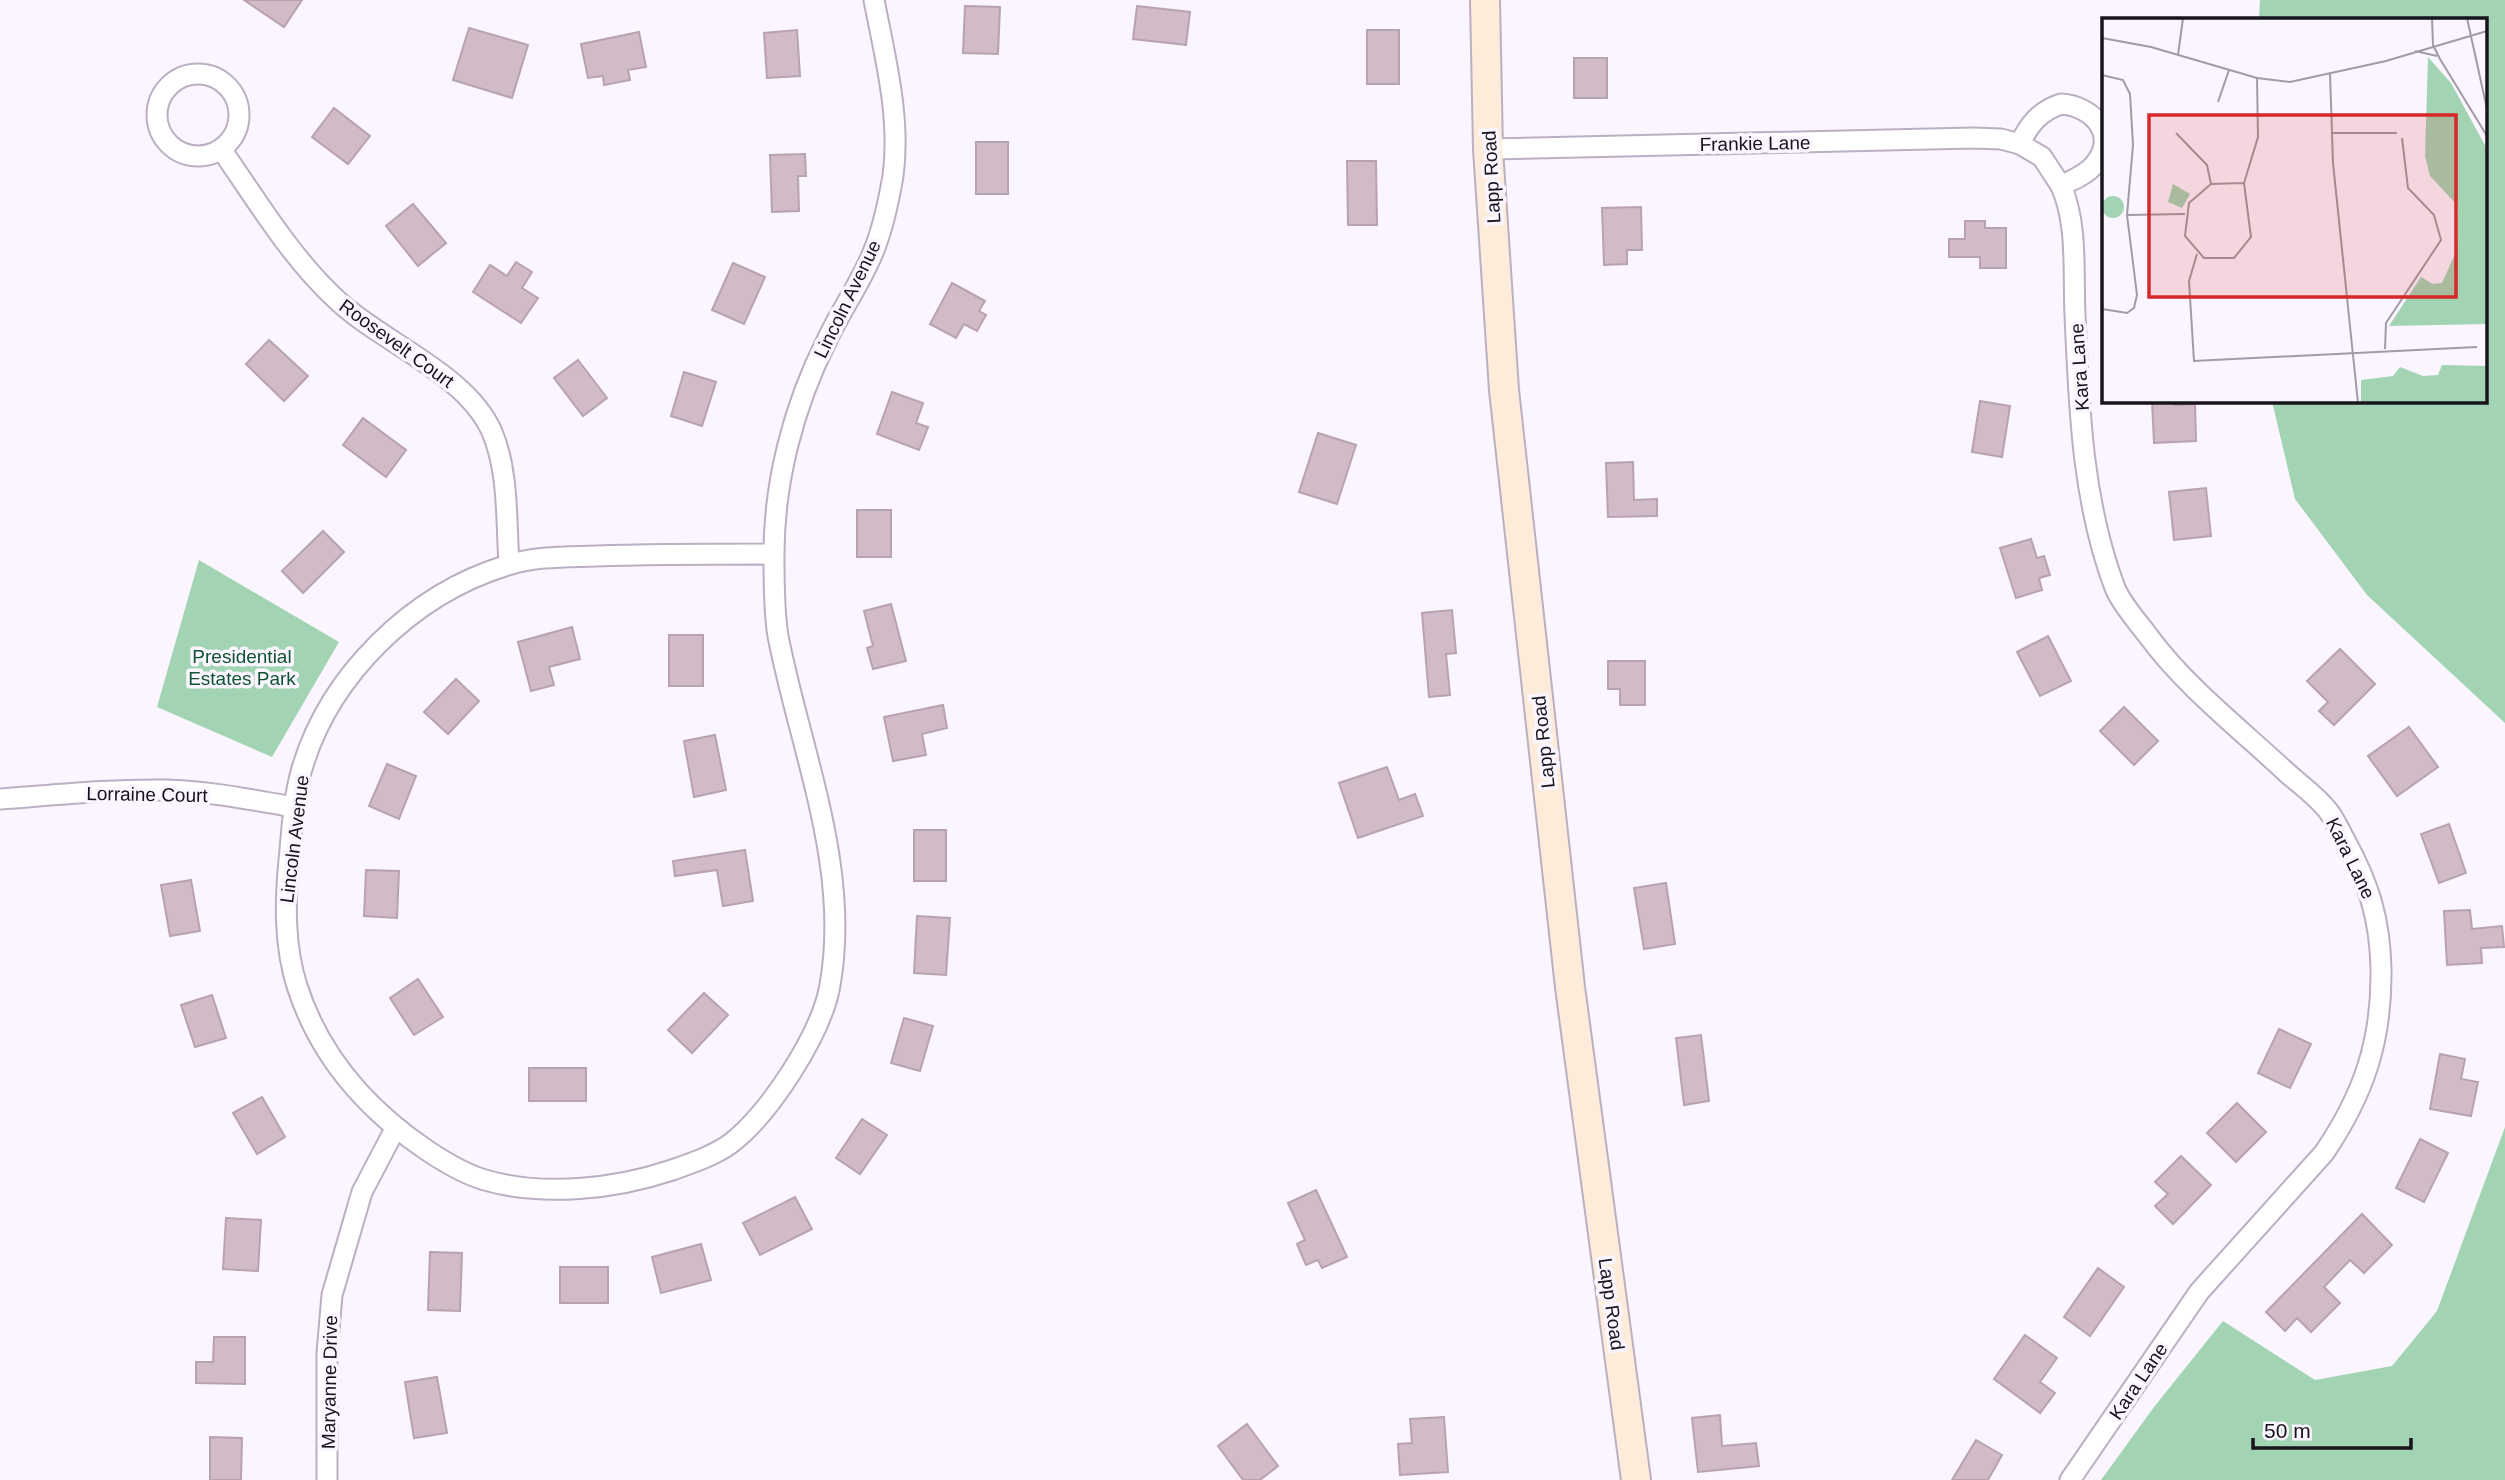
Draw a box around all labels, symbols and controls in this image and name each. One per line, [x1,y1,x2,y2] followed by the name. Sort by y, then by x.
[2102,18,2488,402] inset map
[1479,130,1504,224] street label: Lapp Road
[1699,132,1811,155] street label: Frankie Lane
[810,237,885,362] street label: Lincoln Avenue
[335,295,459,392] street label: Roosevelt Court
[2066,322,2093,411] street label: Kara Lane
[188,646,296,689] park label: Presidential Estates Park
[1528,695,1559,789] street label: Lapp Road
[276,774,313,904] street label: Lincoln Avenue
[86,783,209,806] street label: Lorraine Court
[2322,814,2379,902] street label: Kara Lane
[1595,1257,1628,1352] street label: Lapp Road
[318,1315,341,1449] street label: Maryanne Drive
[2105,1339,2172,1423] street label: Kara Lane
[2253,1406,2410,1450] scale bar
[2264,1419,2311,1442] text: 50 m

